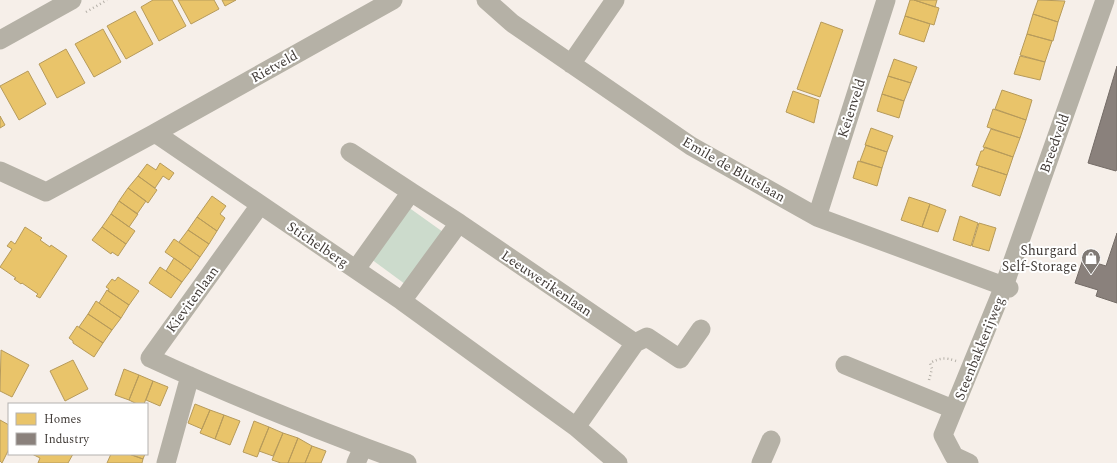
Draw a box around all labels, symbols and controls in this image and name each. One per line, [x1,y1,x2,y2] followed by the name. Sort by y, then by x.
[247,45,302,88] street label: Rietveld
[832,76,871,140] street label: Keienveld
[1034,110,1075,176] street label: Breedveld
[678,131,789,208] street label: Emile de Blutslaan
[283,216,353,273] street label: Stichelberg
[1002,240,1077,277] place label: Shurgard Self-Storage
[497,245,597,322] street label: Leeuwerikenlaan
[1080,247,1102,275] shop icon: Shurgard Self-Storage
[161,262,224,337] street label: Kievitenlaan
[949,293,1010,403] street label: Steenbakkerijweg
[8,403,148,455] legend
[44,410,82,429] text: Homes
[44,430,90,449] text: Industry

